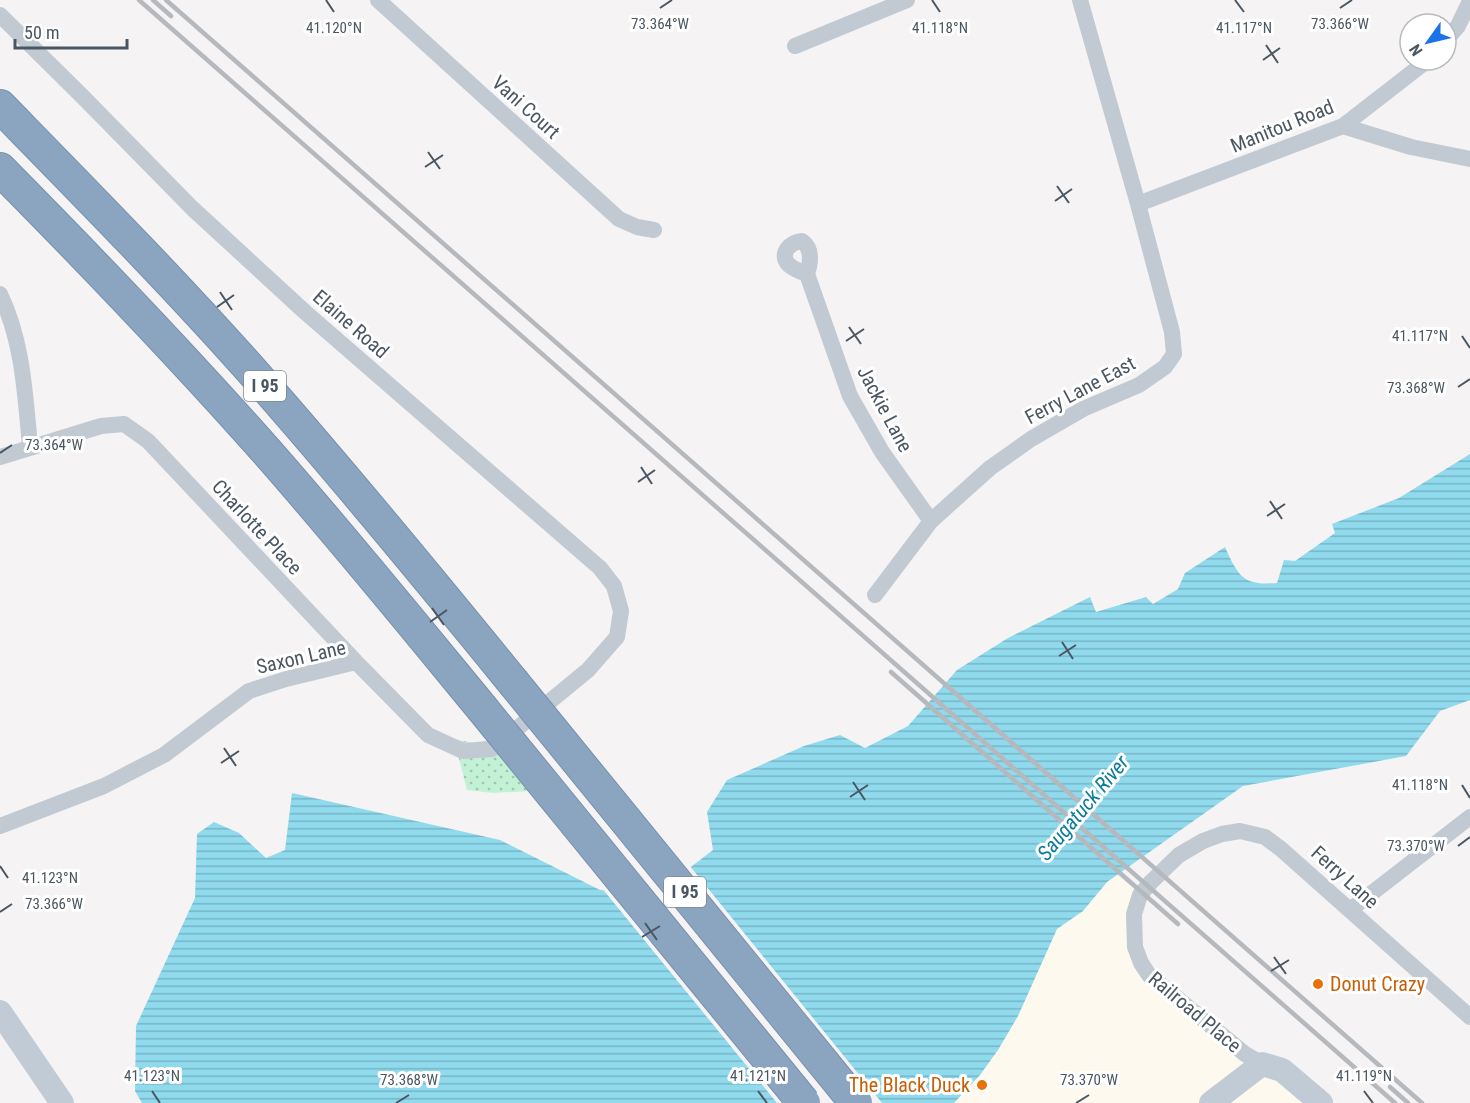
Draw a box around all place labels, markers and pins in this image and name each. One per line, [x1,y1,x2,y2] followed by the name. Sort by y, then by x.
[1330,972,1425,996] place label: Donut Crazy
[1311,977,1325,991] marker: Donut Crazy
[849,1073,970,1097] place label: The Black Duck
[975,1078,989,1092] marker: The Black Duck

